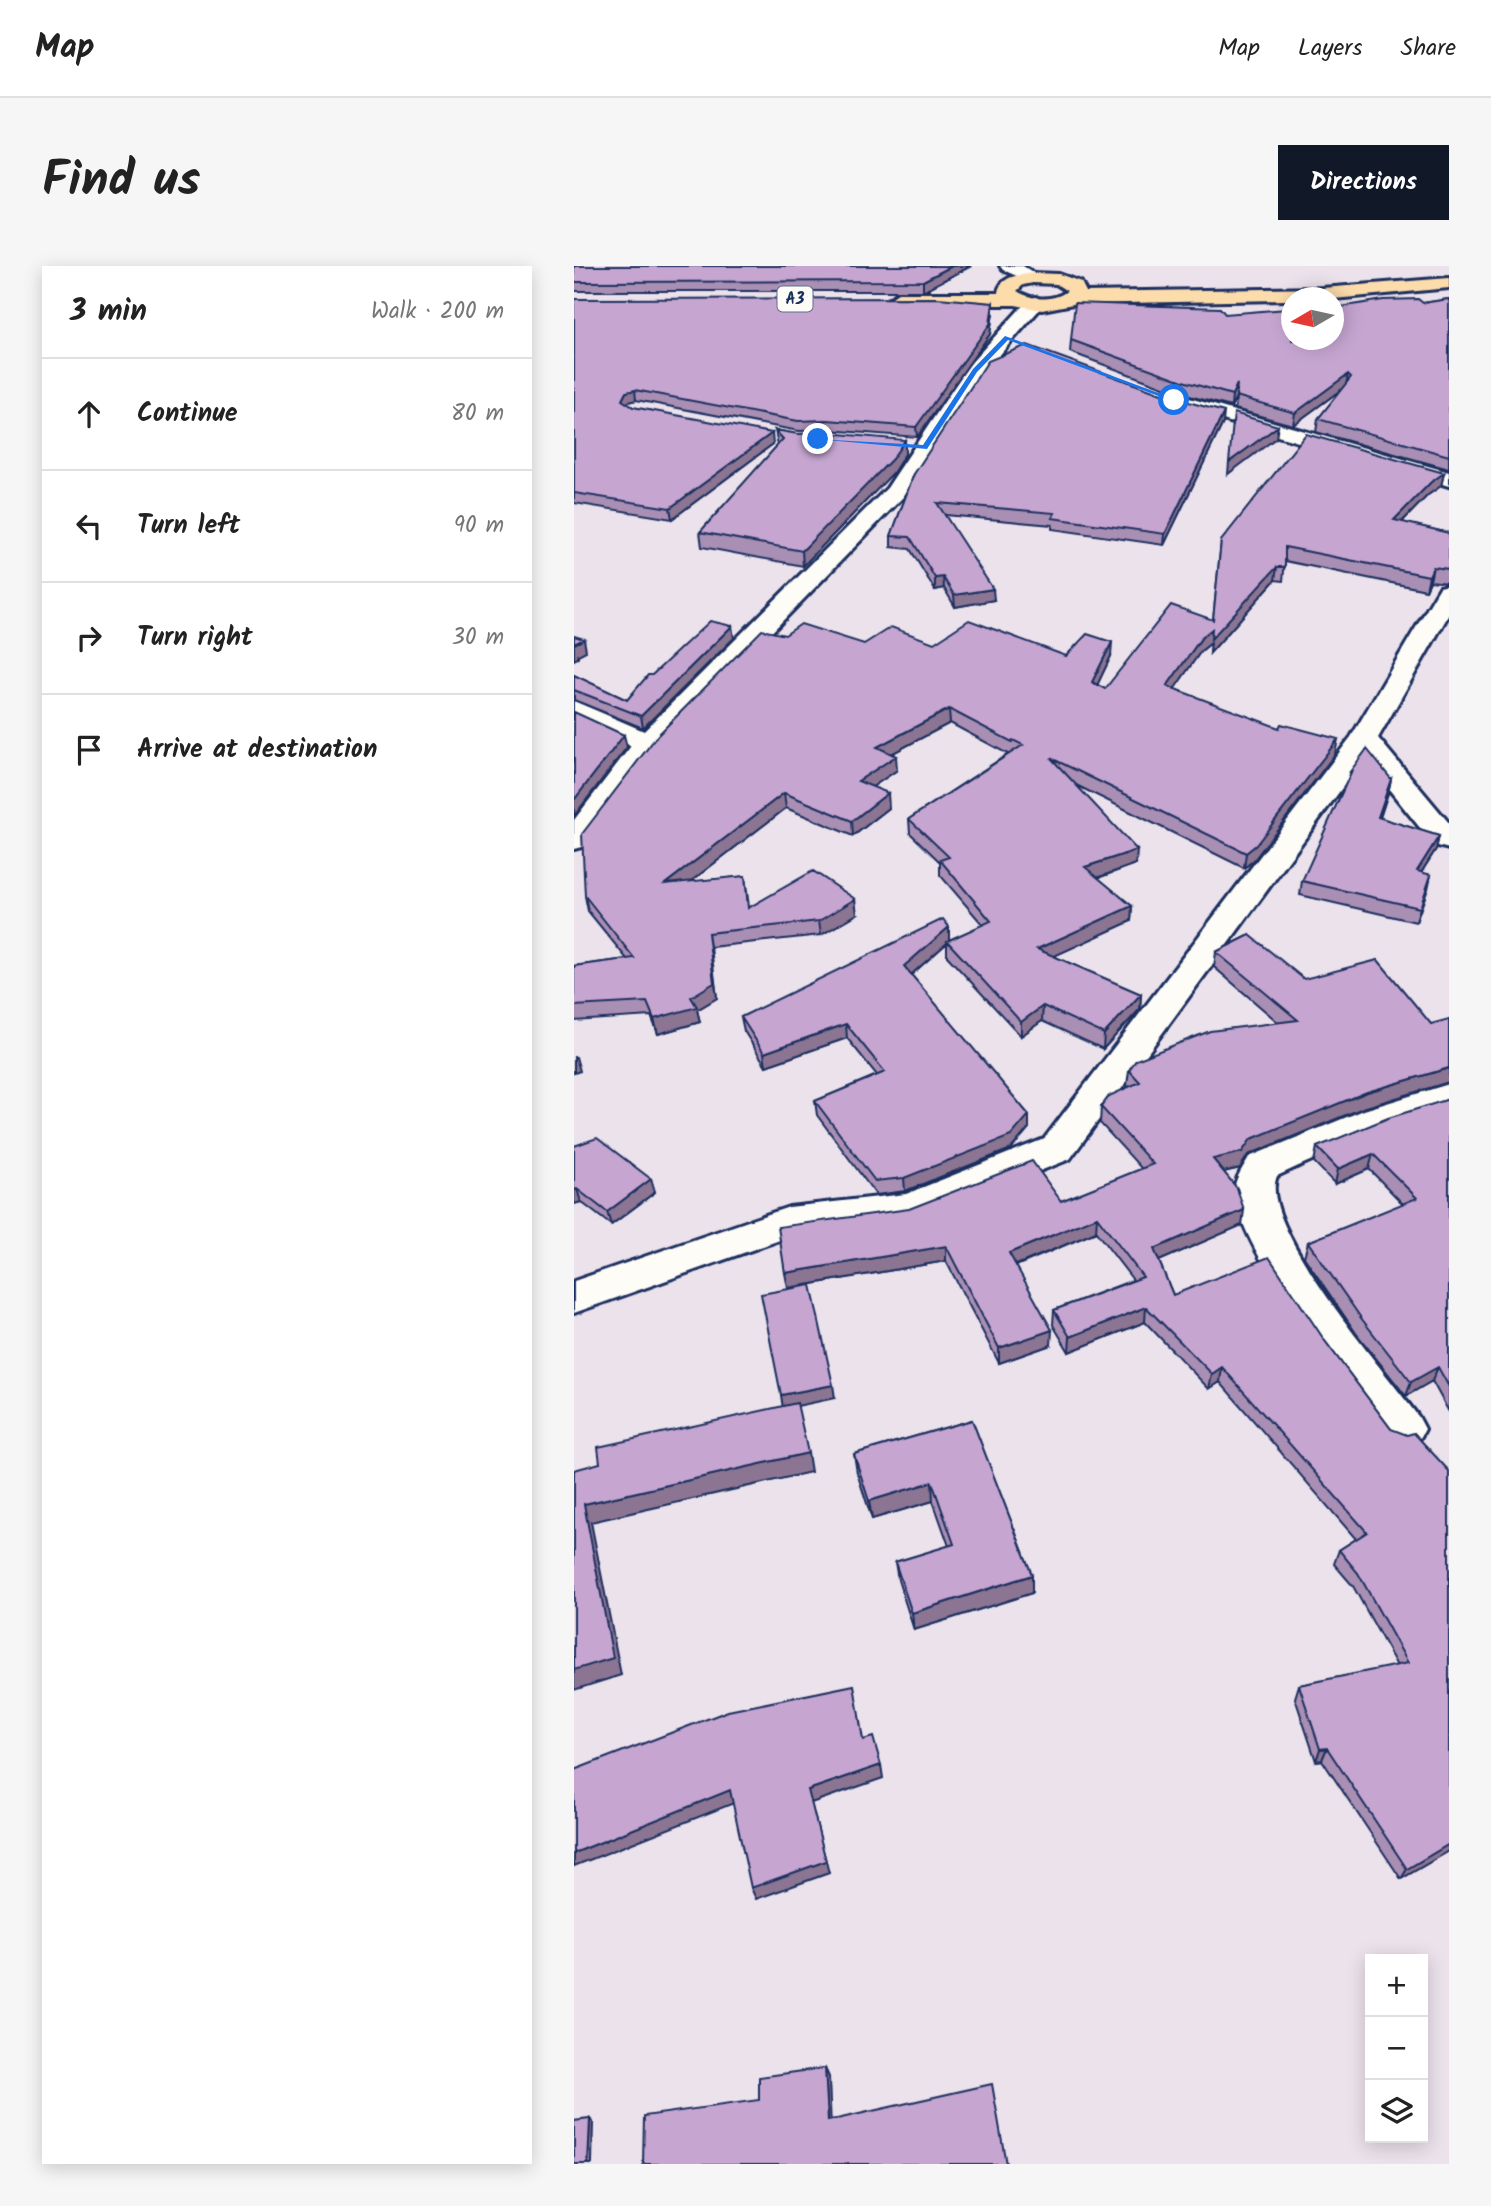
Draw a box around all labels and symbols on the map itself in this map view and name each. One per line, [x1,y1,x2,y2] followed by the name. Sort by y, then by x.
[778,286,812,312] road number: A3
[1281,287,1344,350] north arrow
[1158,384,1189,415] route start
[802,423,833,454] route end

